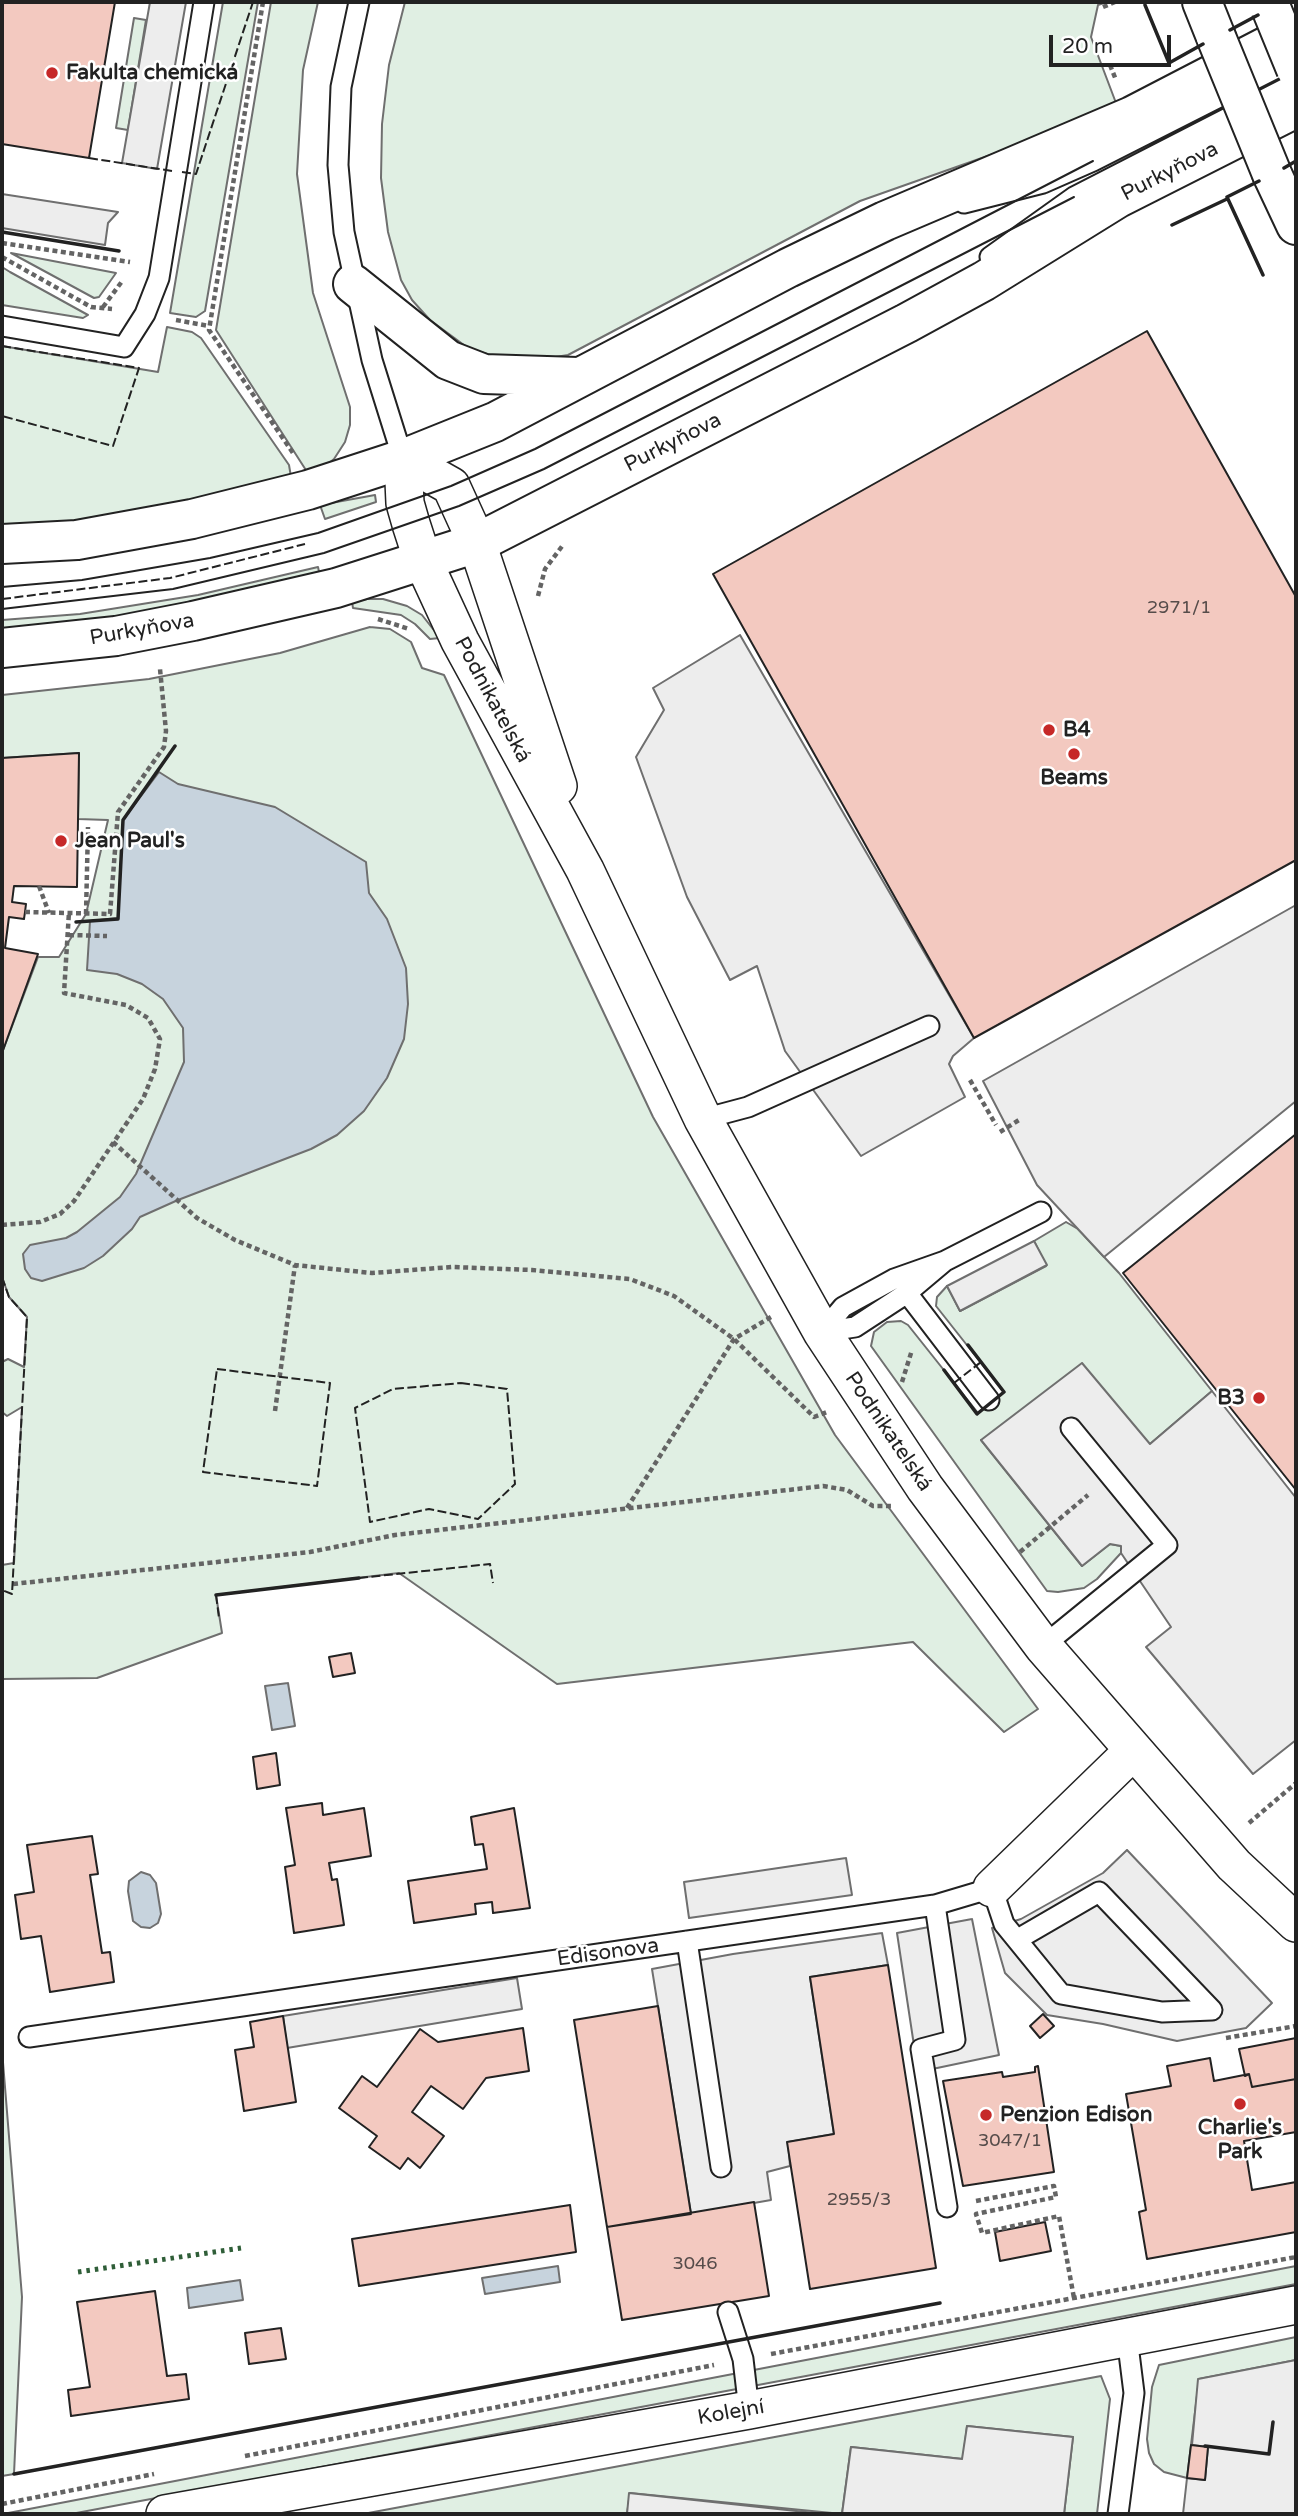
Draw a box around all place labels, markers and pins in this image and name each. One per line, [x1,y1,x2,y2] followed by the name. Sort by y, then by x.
[66,60,238,86] place label: Fakulta chemická
[44,65,60,81] marker: Fakulta chemická
[1063,717,1091,743] place label: B4
[1041,722,1057,738] marker: B4
[1066,746,1082,762] marker: Beams
[1040,765,1108,791] place label: Beams
[75,828,185,854] place label: Jean Paul's
[53,833,69,849] marker: Jean Paul's
[1217,1385,1245,1411] place label: B3
[1251,1390,1267,1406] marker: B3
[1232,2096,1248,2112] marker: Charlie's Park
[1000,2102,1152,2128] place label: Penzion Edison
[978,2107,994,2123] marker: Penzion Edison
[1198,2115,1282,2165] place label: Charlie's Park

